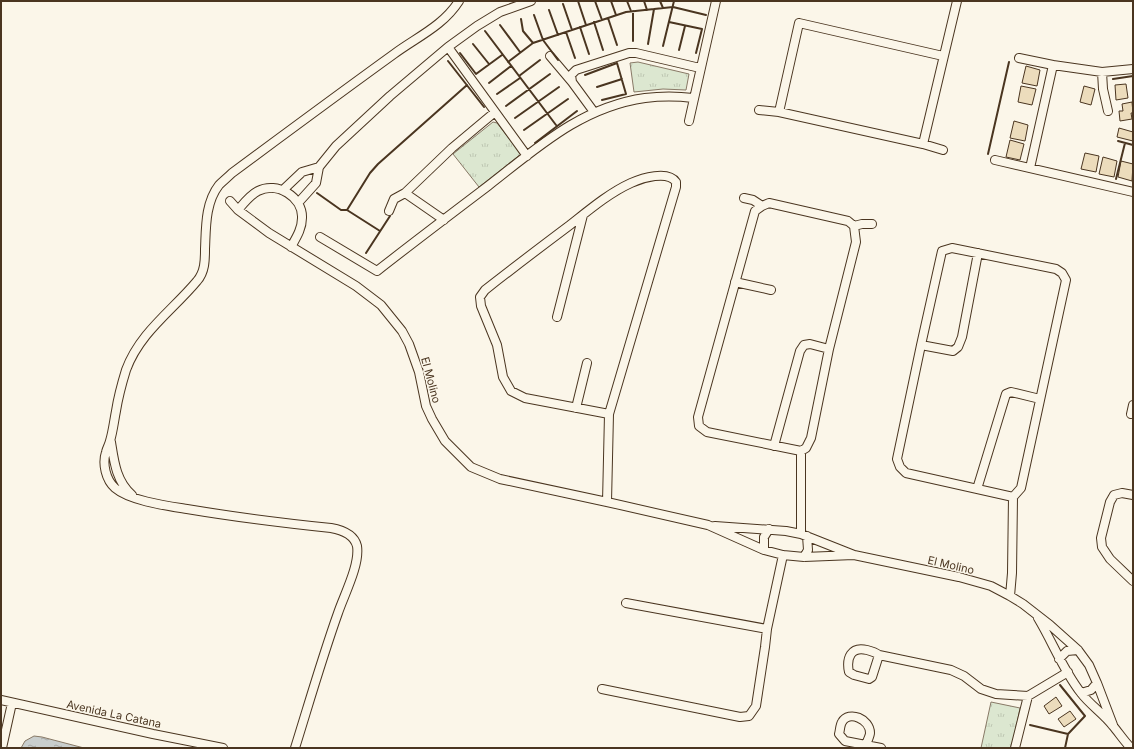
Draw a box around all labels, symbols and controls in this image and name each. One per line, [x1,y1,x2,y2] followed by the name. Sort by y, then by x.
[418,355,444,405] street label: El Molino
[926,553,976,577] street label: El Molino
[65,697,163,731] street label: Avenida La Catana

